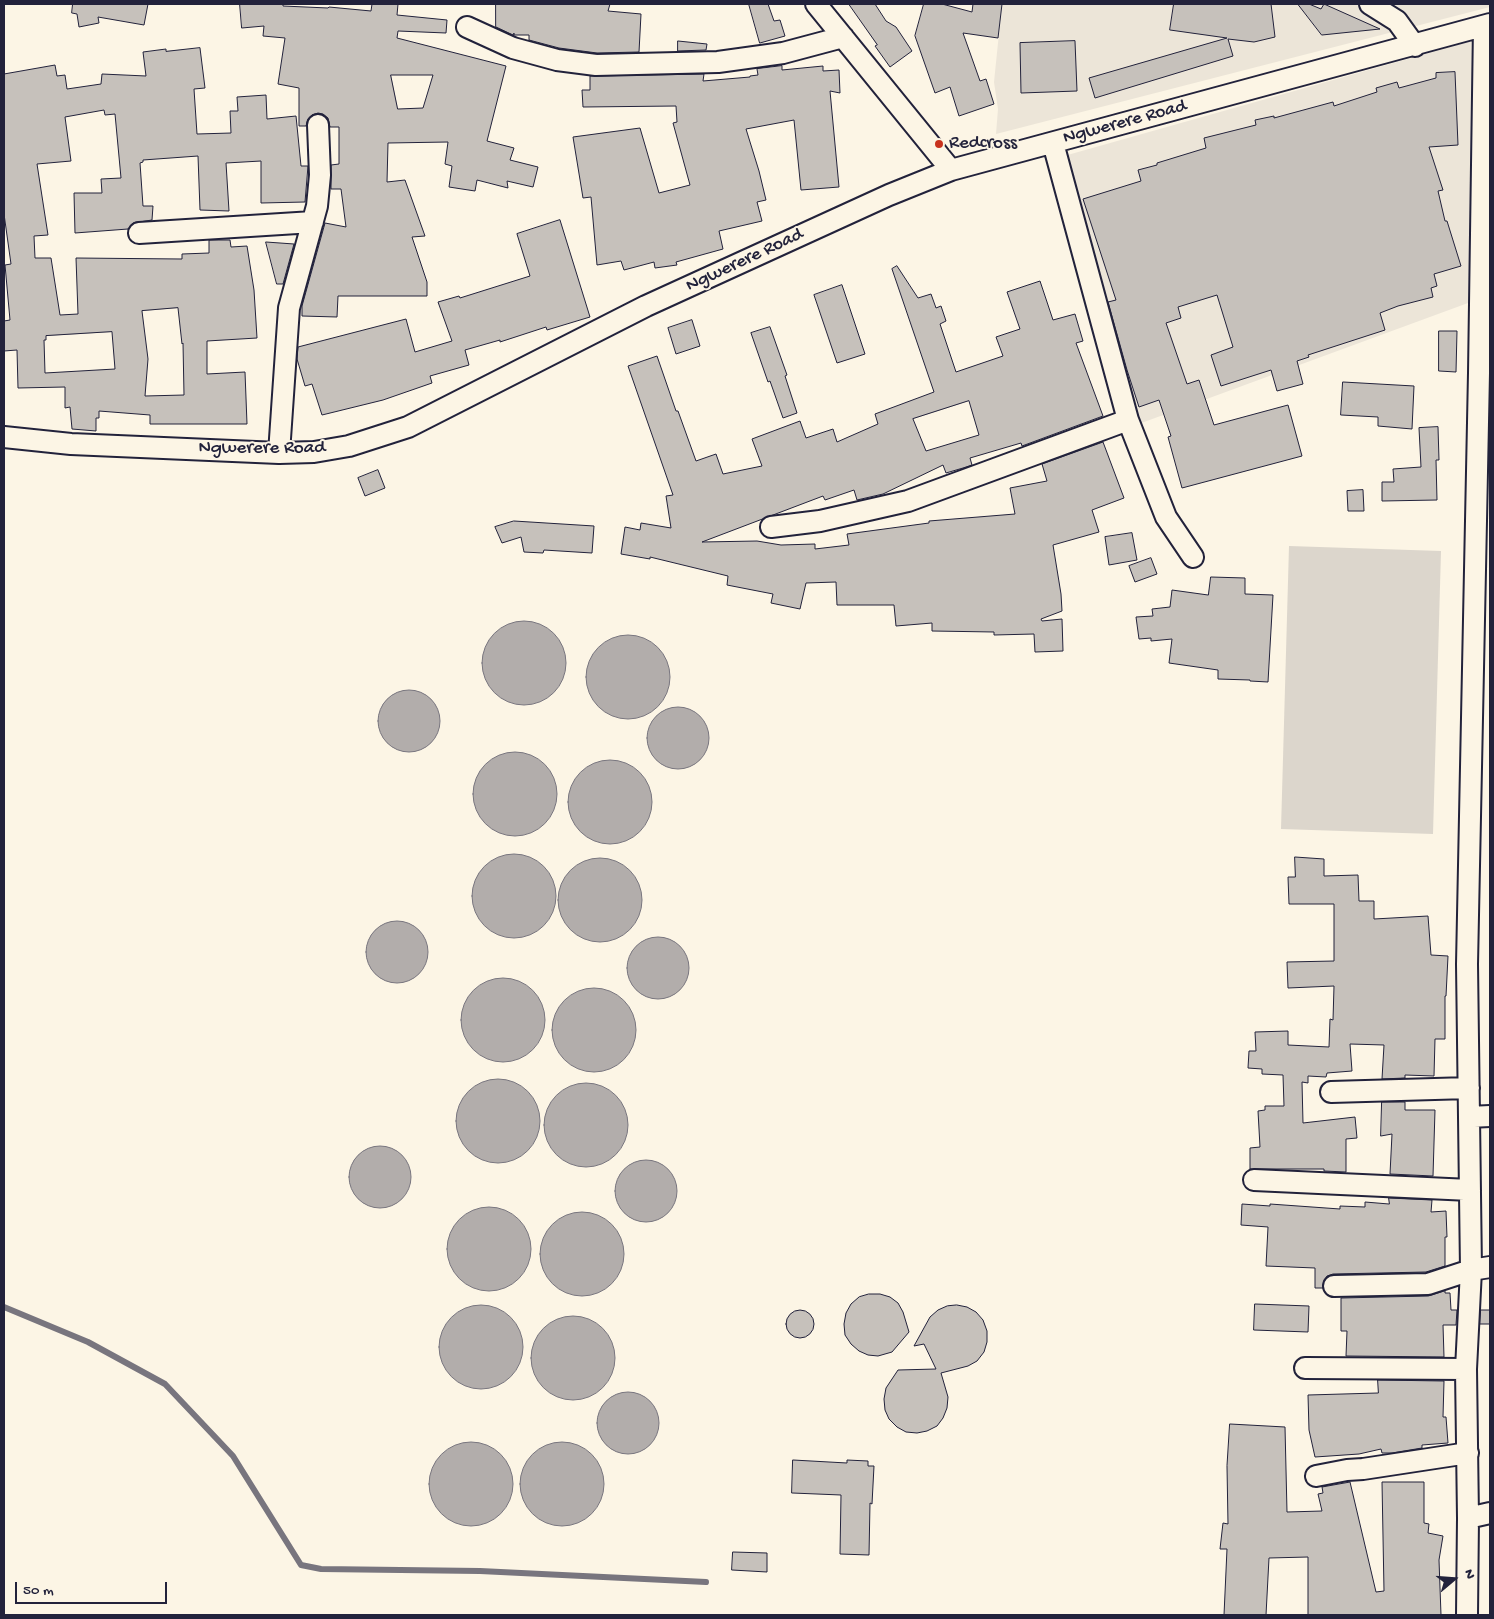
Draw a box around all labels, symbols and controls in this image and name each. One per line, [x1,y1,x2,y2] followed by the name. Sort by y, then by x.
[1061,96,1189,150] street label: Ngwerere Road
[949,133,1017,155] place label: Redcross
[933,138,945,150] marker: Redcross
[683,224,807,298] street label: Ngwerere Road
[199,438,325,460] street label: Ngwerere Road
[1429,1554,1479,1604] north arrow
[1459,1567,1478,1581] text: N
[18,1572,170,1604] scale bar
[23,1582,54,1600] text: 50 m

